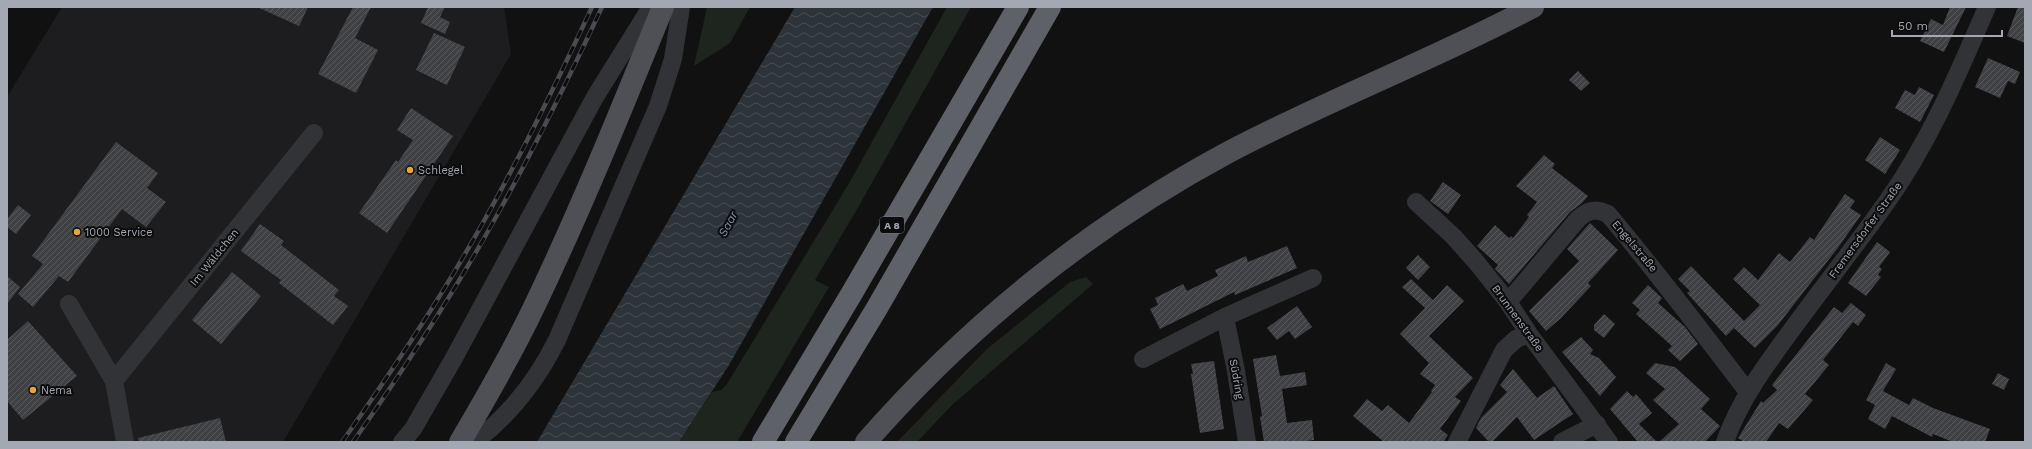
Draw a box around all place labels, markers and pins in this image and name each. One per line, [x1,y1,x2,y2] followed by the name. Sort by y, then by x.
[418,164,464,177] place label: Schlegel
[405,165,415,175] marker: Schlegel
[85,226,153,239] place label: 1000 Service
[72,227,82,237] marker: 1000 Service
[41,384,72,397] place label: Nema
[28,385,38,395] marker: Nema

